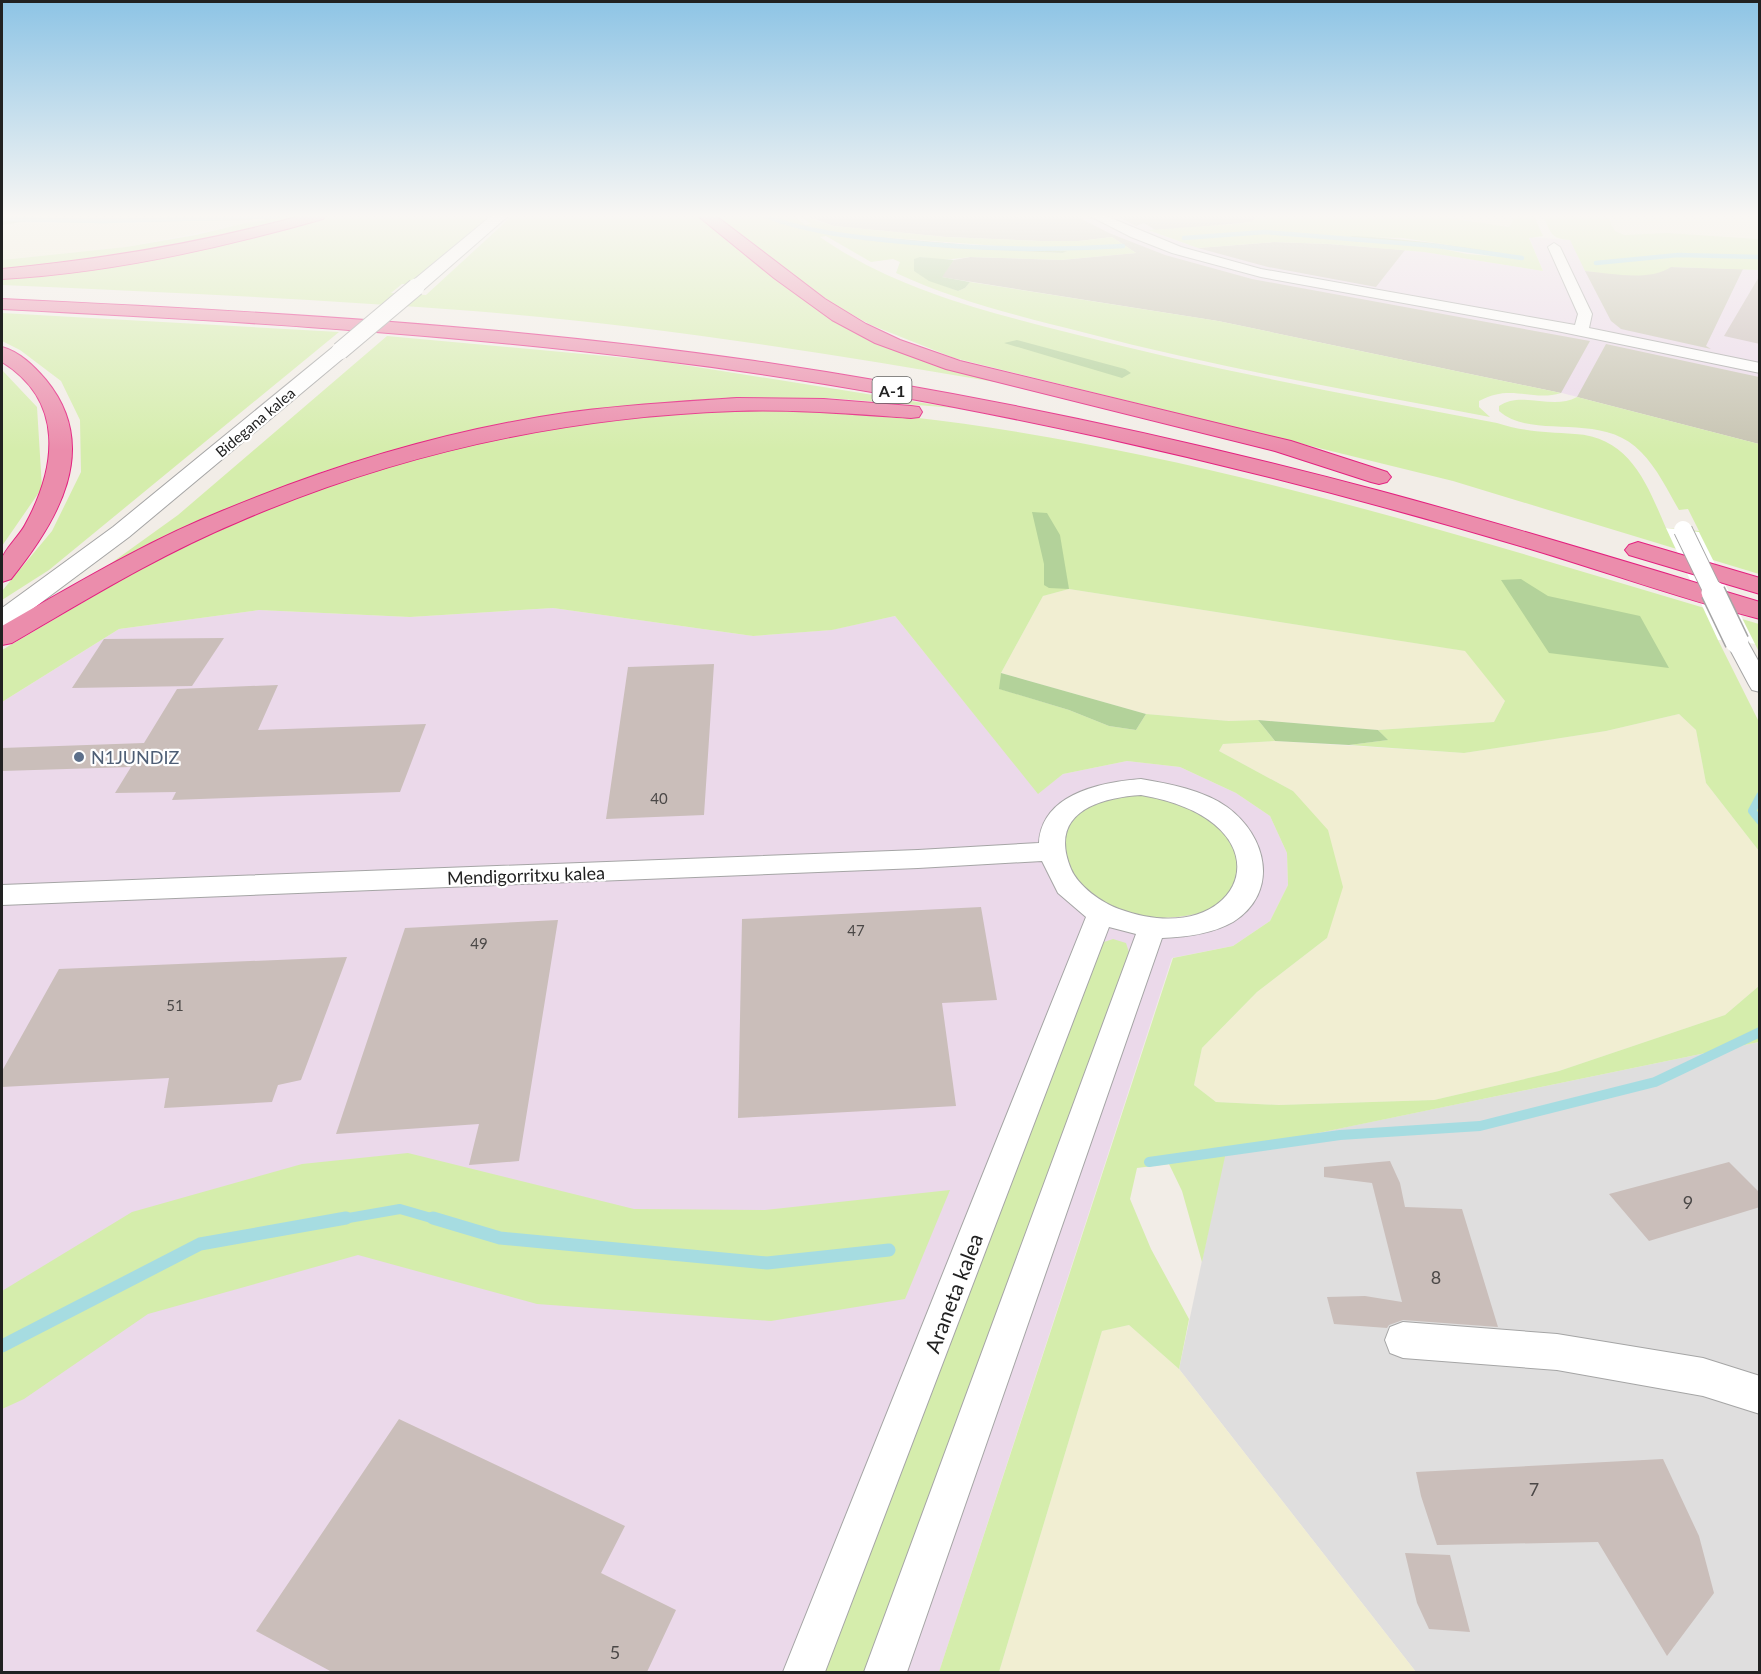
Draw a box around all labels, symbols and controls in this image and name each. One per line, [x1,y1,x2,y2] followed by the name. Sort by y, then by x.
[872,377,912,403] road number: A-1
[212,383,298,461] street label: Bidegana kalea
[91,746,179,768] place label: N1JUNDIZ
[72,750,86,764] marker: N1JUNDIZ
[650,789,668,807] house number: 40
[447,861,605,889] street label: Mendigorritxu kalea
[847,921,865,939] house number: 47
[470,934,488,952] house number: 49
[166,996,184,1014] house number: 51
[1683,1191,1693,1213] house number: 9
[919,1230,987,1356] street label: Araneta kalea
[1431,1266,1441,1288] house number: 8
[1529,1478,1539,1500] house number: 7
[610,1641,620,1663] house number: 5

